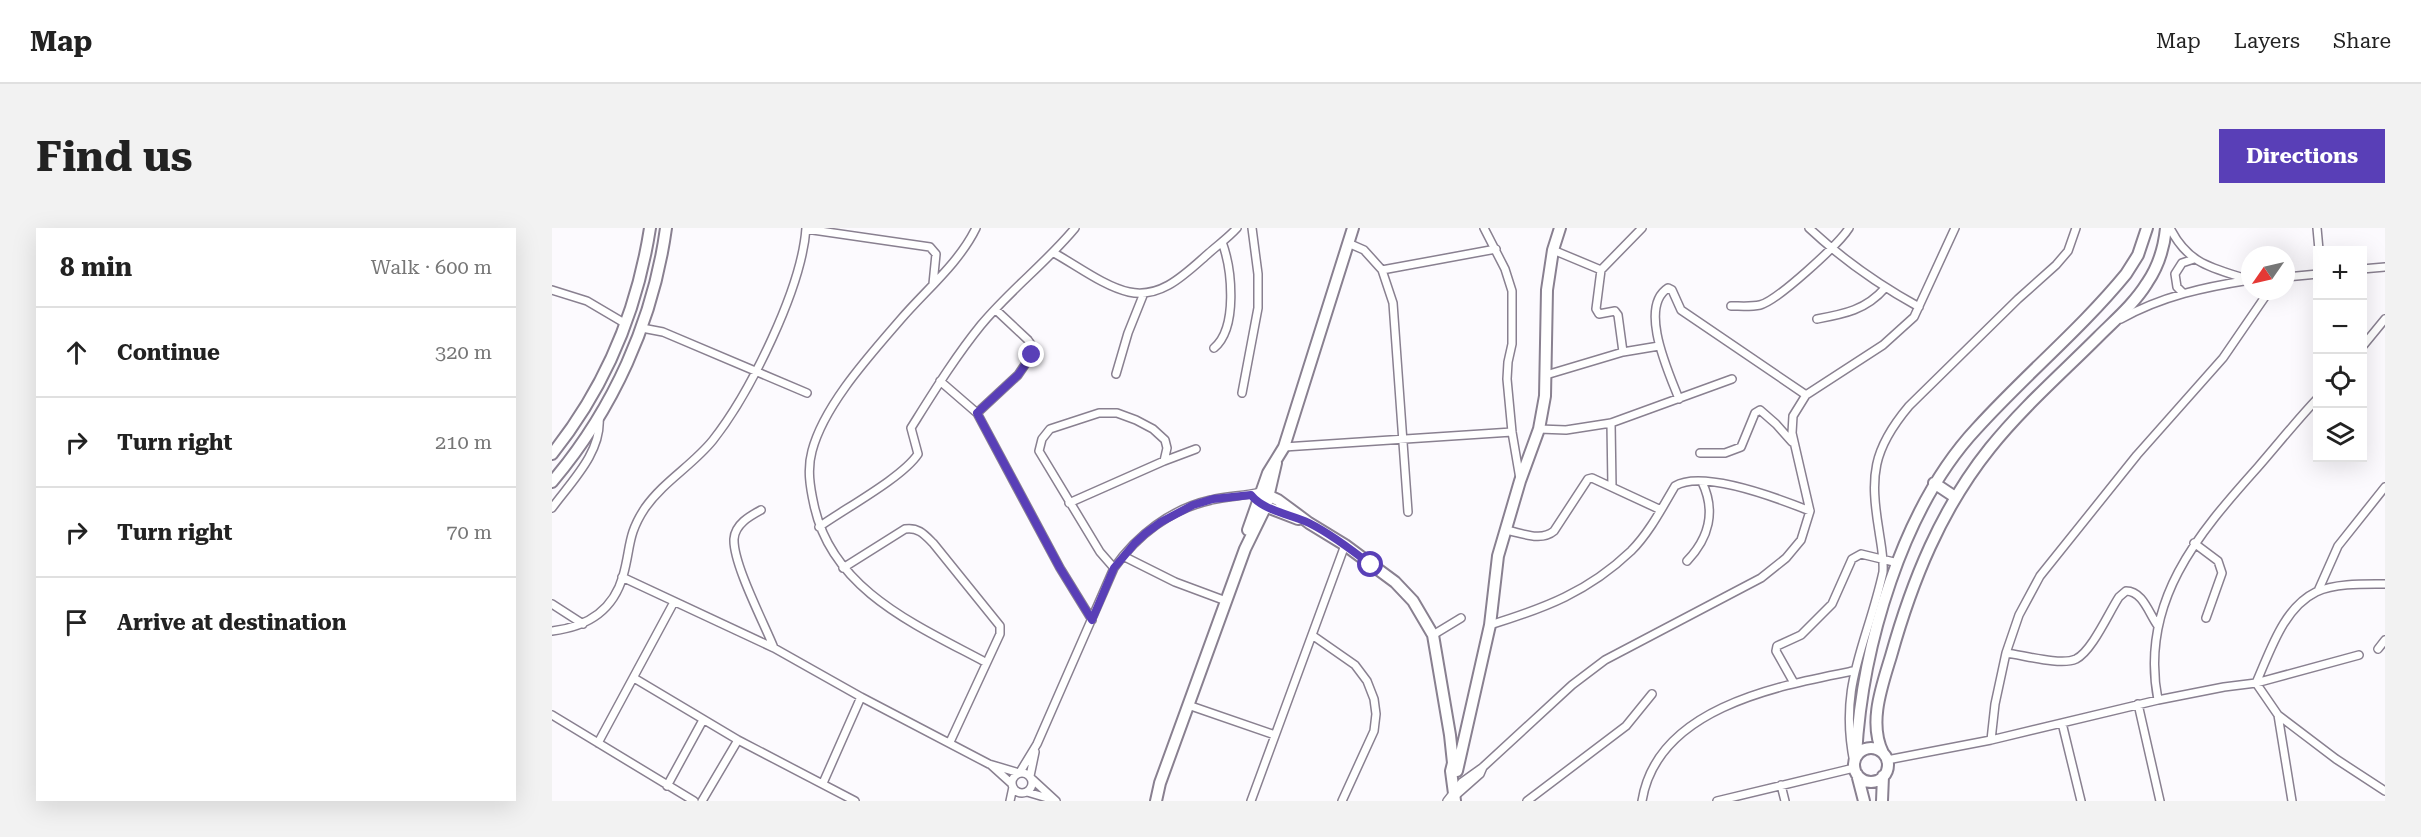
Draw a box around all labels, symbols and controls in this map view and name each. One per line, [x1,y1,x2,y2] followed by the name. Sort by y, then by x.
[30,25,92,58] text: Map
[2156,29,2201,53] text: Map
[2234,29,2300,53] text: Layers
[2333,29,2391,53] text: Share
[2219,129,2385,183] button: Directions
[36,132,193,181] text: Find us
[2241,246,2295,300] north arrow
[2313,246,2367,462] map controls
[2313,246,2367,300] button: +
[60,252,132,282] text: 8 min
[371,255,492,279] text: Walk · 600 m
[2313,300,2367,354] button: −
[60,336,93,369] icon: ahead
[117,340,220,365] text: Continue
[435,340,492,364] text: 320 m
[1018,341,1044,367] route end
[2313,354,2367,408] button: locate
[2313,408,2367,462] button: layers
[60,426,93,459] icon: right
[117,430,232,455] text: Turn right
[435,430,492,454] text: 210 m
[60,516,93,549] icon: right
[117,520,232,545] text: Turn right
[446,520,492,544] text: 70 m
[1357,551,1383,577] route start
[60,606,93,639] icon: arrive
[117,610,346,635] text: Arrive at destination

